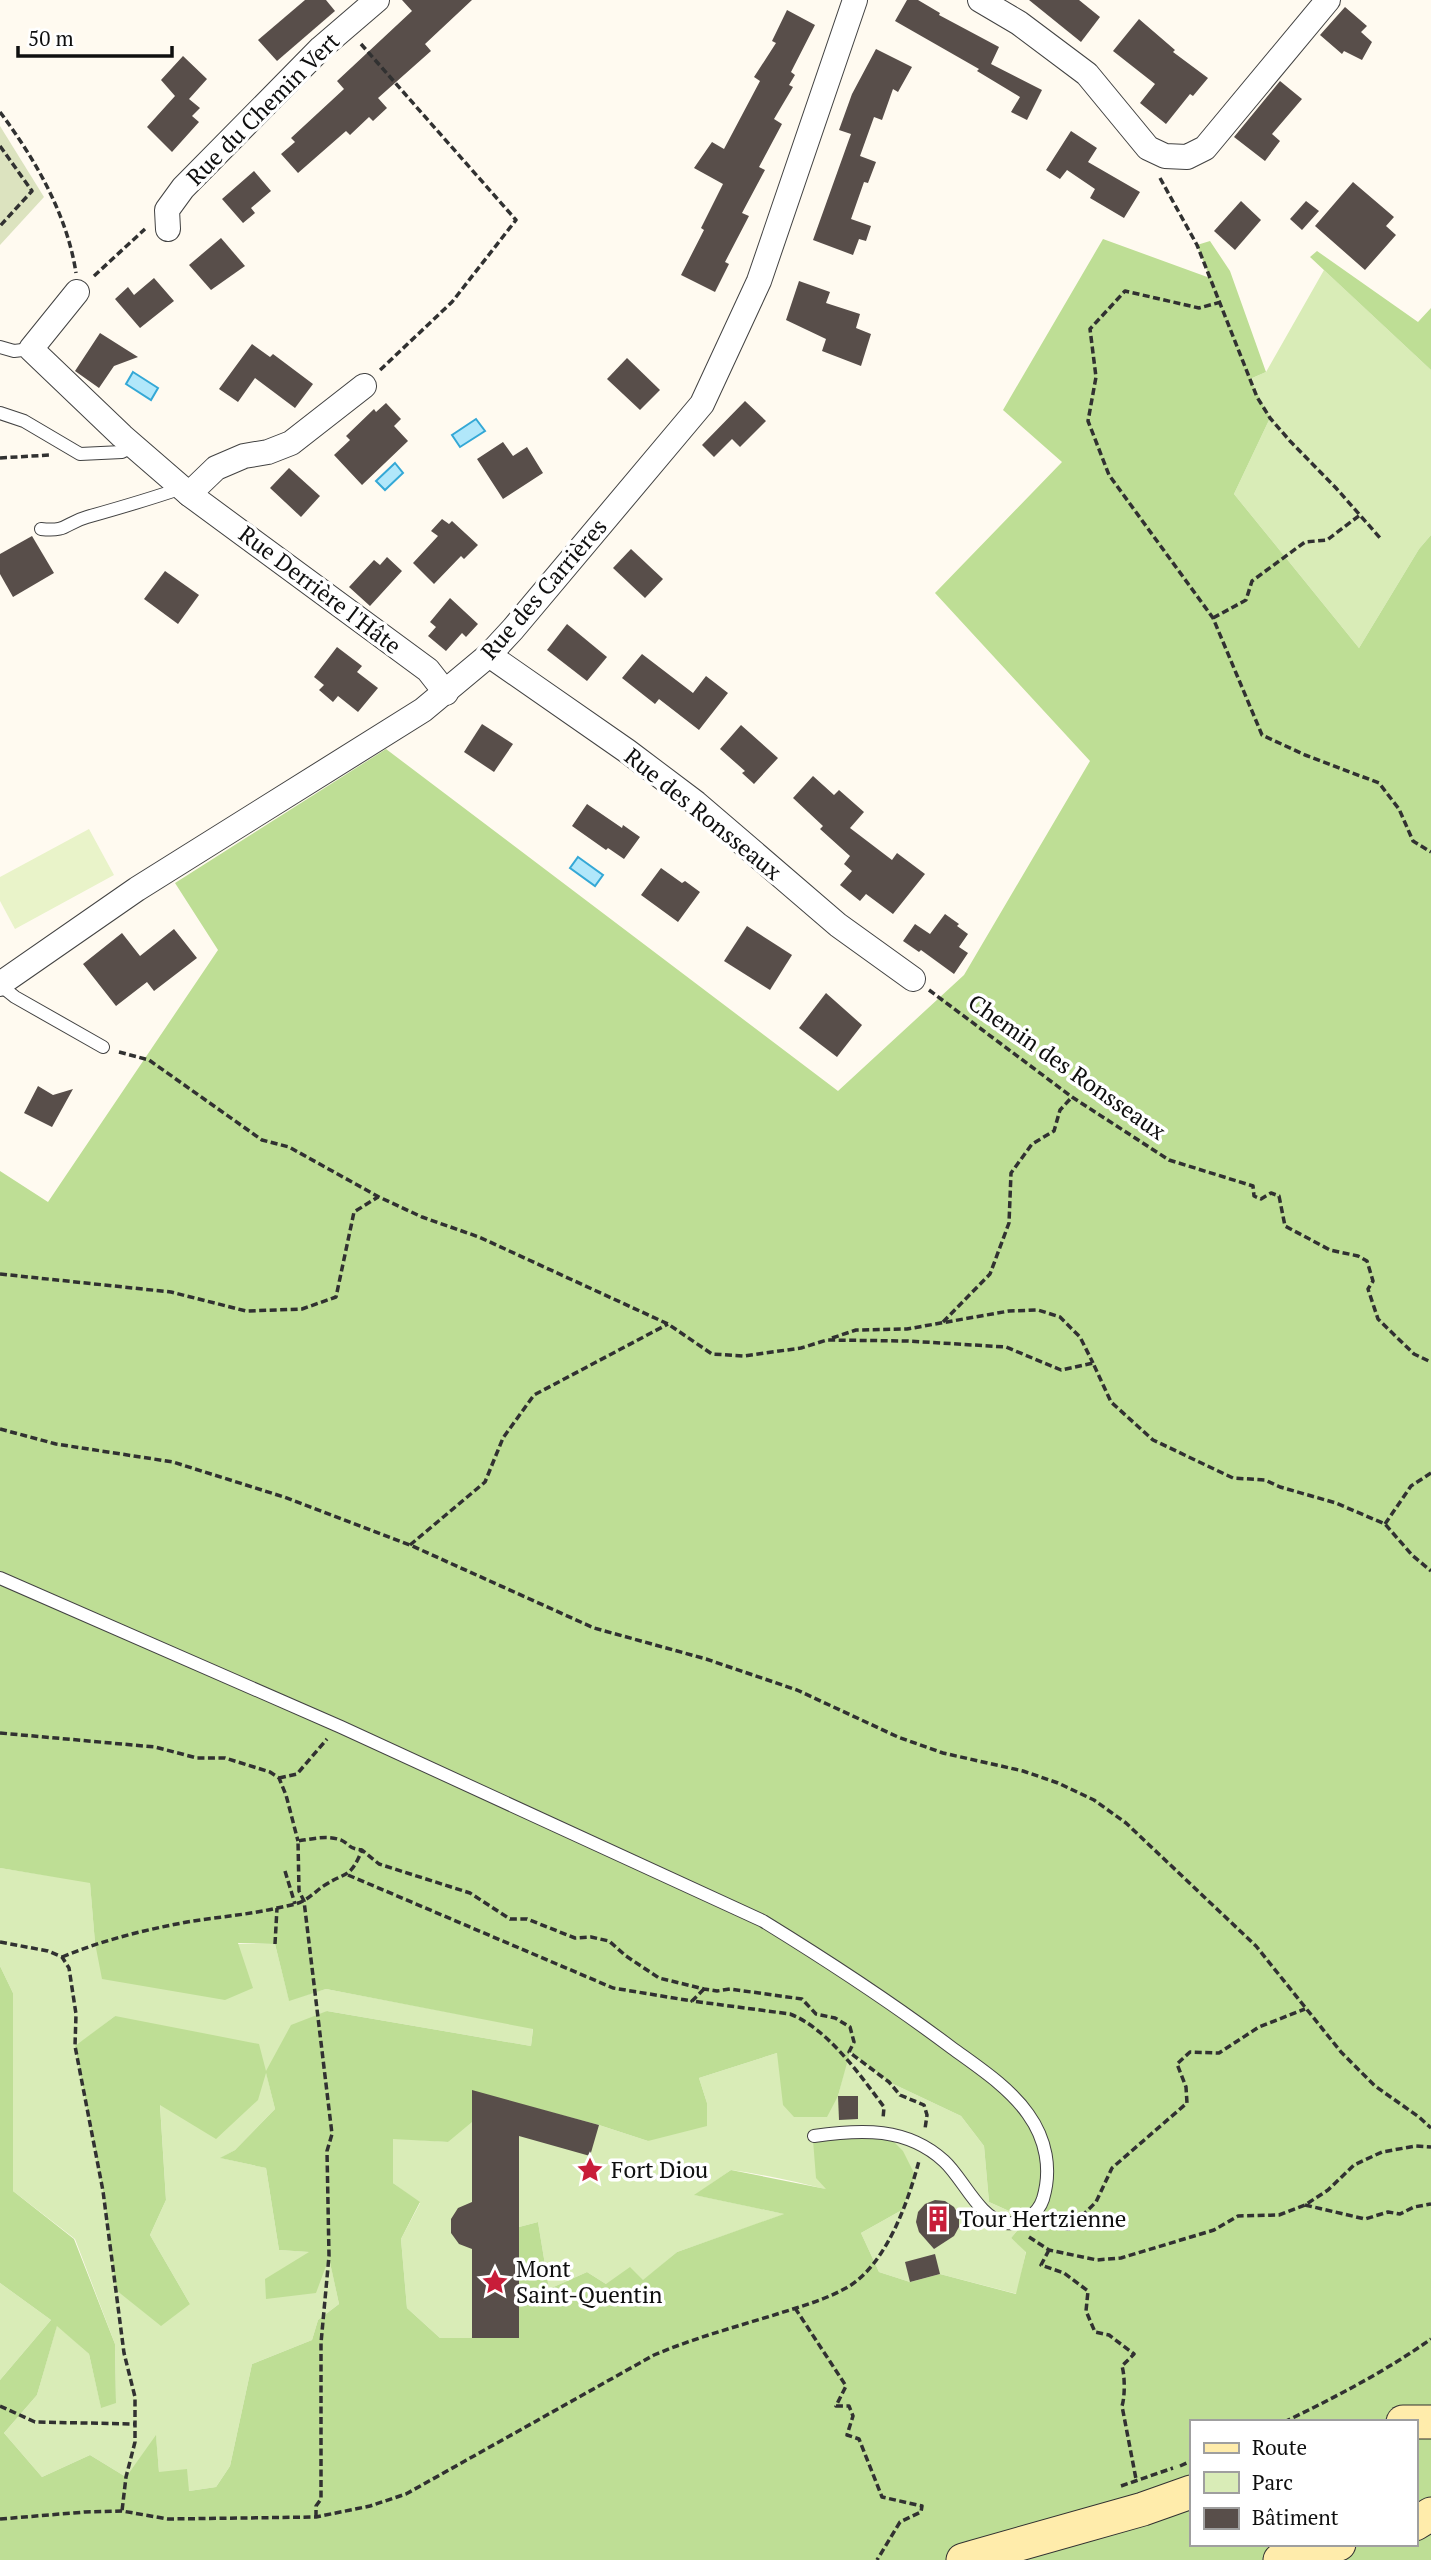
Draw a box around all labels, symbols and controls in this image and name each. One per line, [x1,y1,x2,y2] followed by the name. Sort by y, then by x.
[18,14,172,58] scale bar
[28,24,74,52] text: 50 m
[179,25,346,192] street label: Rue du Chemin Vert
[474,511,614,666] street label: Rue des Carrières
[233,518,408,661] street label: Rue Derrière l'Hâte
[618,741,788,887] street label: Rue des Ronsseaux
[962,987,1172,1147] street label: Chemin des Ronsseaux
[611,2154,708,2185] place label: Fort Diou
[575,2155,605,2185] place icon: Fort Diou
[959,2203,1126,2234] place label: Tour Hertzienne
[923,2204,953,2234] building icon: Tour Hertzienne
[516,2253,663,2310] place label: Mont Saint-Quentin
[480,2267,510,2297] place icon: Mont Saint-Quentin
[1190,2420,1417,2546] legend
[1252,2433,1307,2461] text: Route
[1252,2468,1293,2496] text: Parc
[1252,2503,1339,2531] text: Bâtiment

